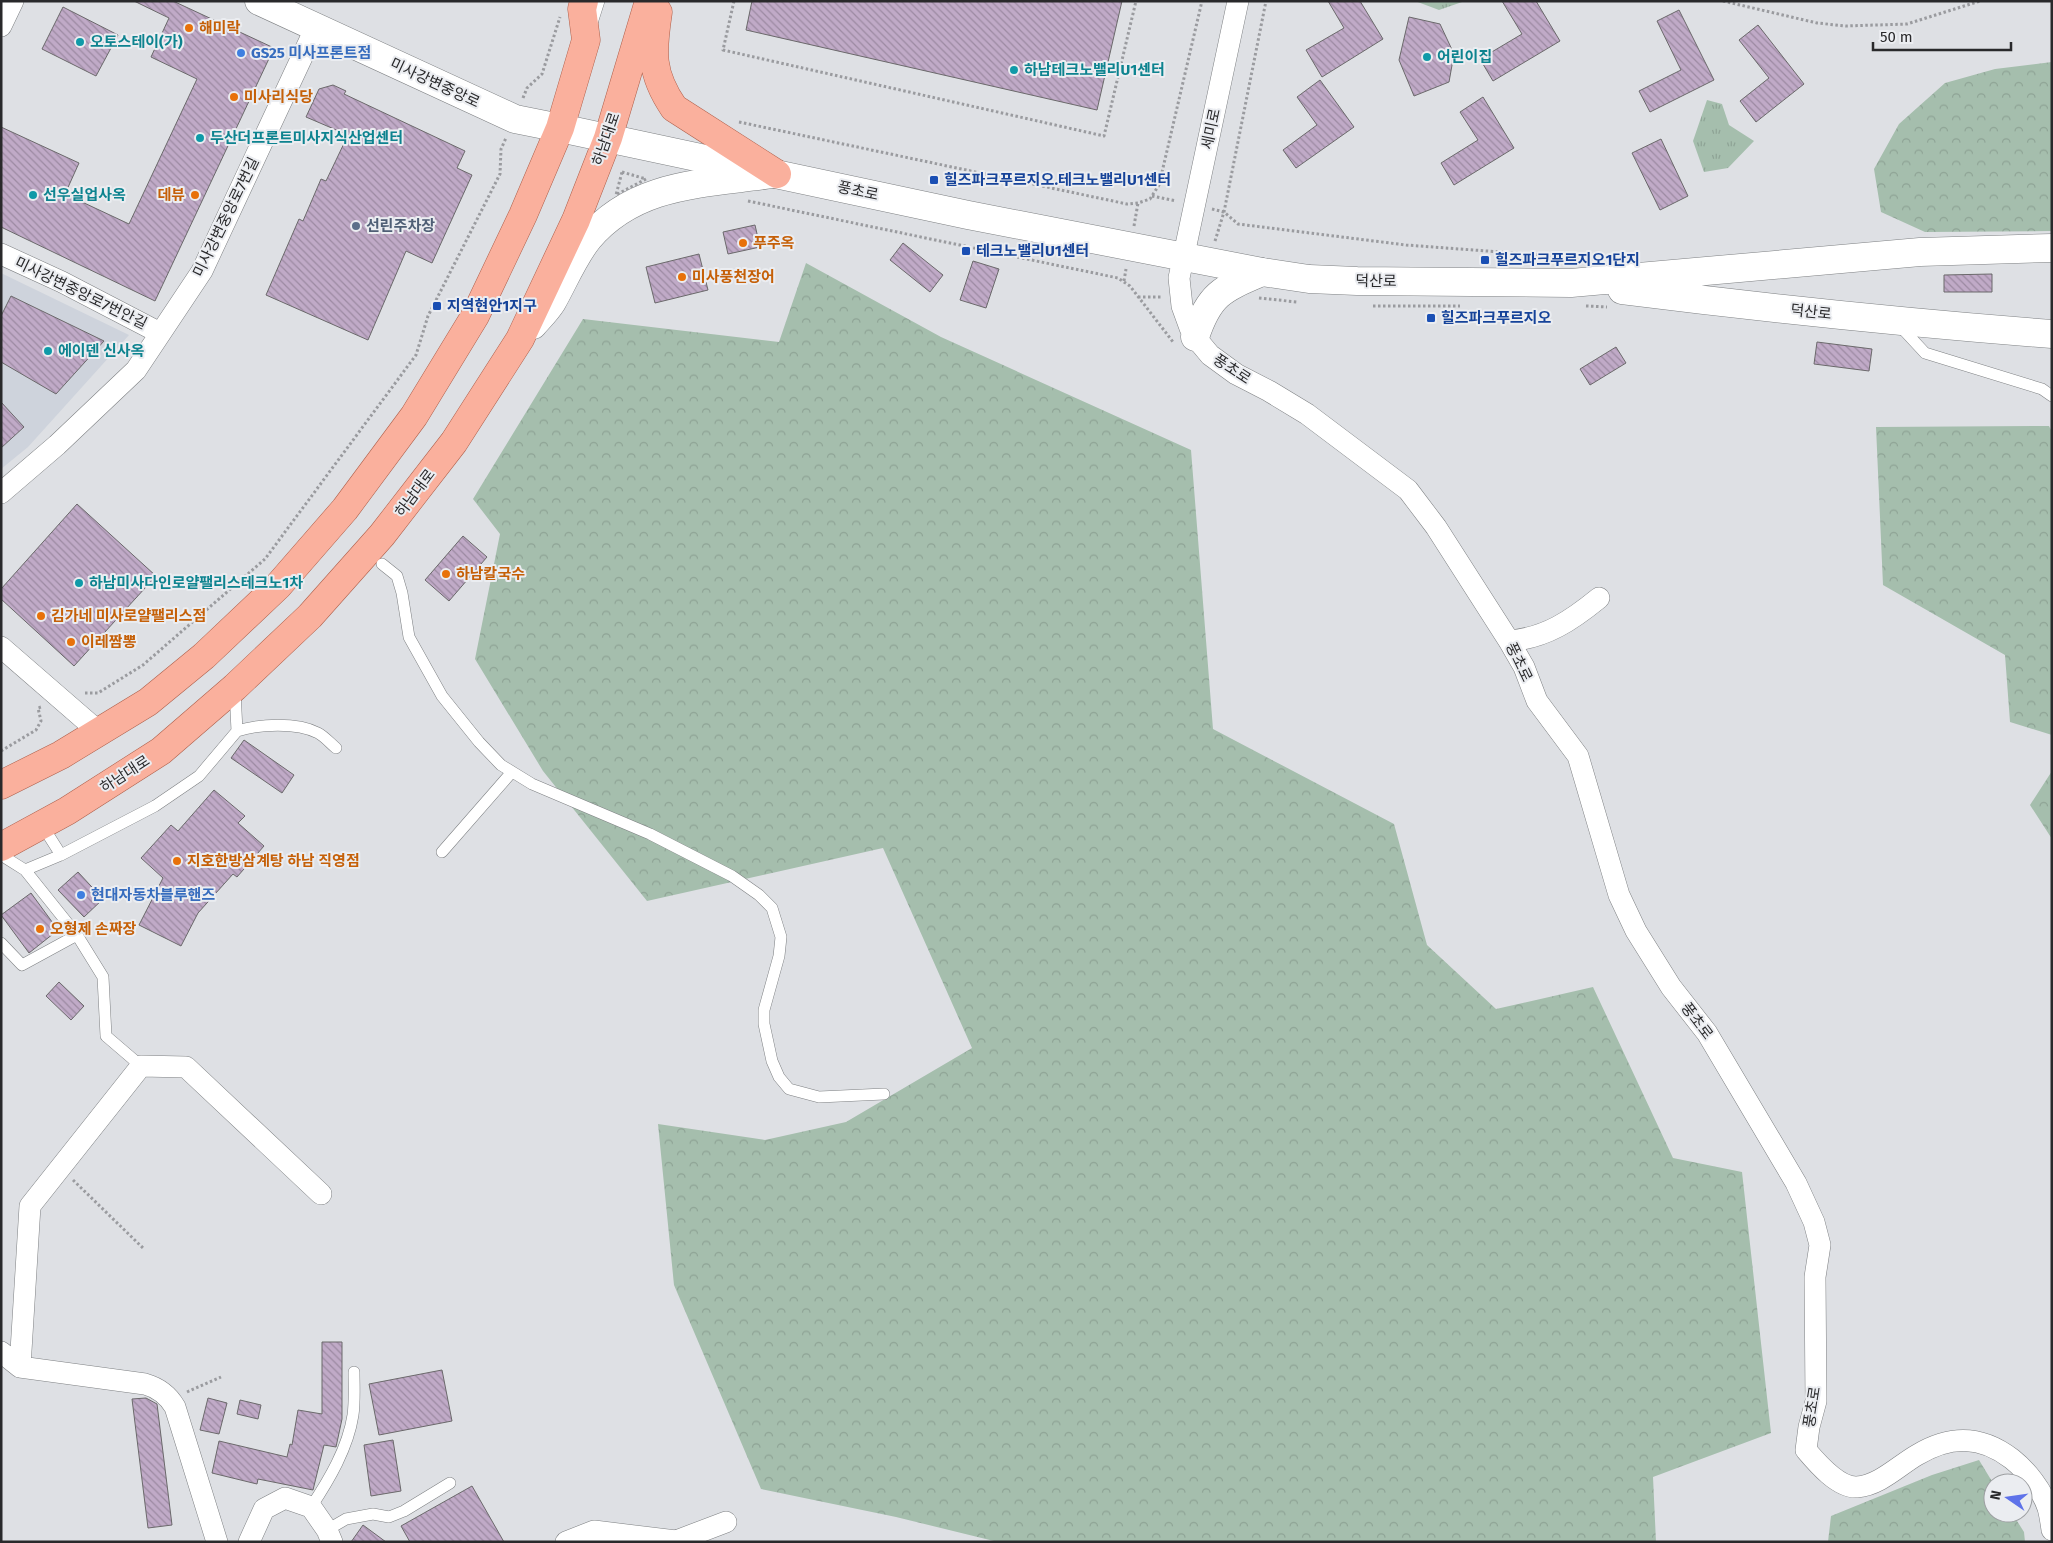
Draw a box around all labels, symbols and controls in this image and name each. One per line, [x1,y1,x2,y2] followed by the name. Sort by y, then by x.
[199,19,241,37] place label: 해미락
[1873,20,2010,52] scale bar
[183,22,195,34] marker: 해미락
[1880,28,1913,46] text: 50 m
[90,33,183,51] place label: 오토스테이(가)
[74,36,86,48] marker: 오토스테이(가)
[251,44,371,62] place label: GS25 미사프론트점
[235,47,247,59] marker: GS25 미사프론트점
[1437,48,1492,66] place label: 어린이집
[1421,51,1433,63] marker: 어린이집
[387,54,483,112] street label: 미사강변중앙로
[1024,61,1165,79] place label: 하남테크노밸리U1센터
[1008,64,1020,76] marker: 하남테크노밸리U1센터
[244,88,313,106] place label: 미사리식당
[228,91,240,103] marker: 미사리식당
[1198,107,1224,151] street label: 세미로
[589,110,623,168] street label: 하남대로
[210,129,403,147] place label: 두산더프론트미사지식산업센터
[194,132,206,144] marker: 두산더프론트미사지식산업센터
[189,154,263,280] street label: 미사강변중앙로7번길
[944,171,1171,189] place label: 힐즈파크푸르지오.테크노밸리U1센터
[928,174,940,186] marker: 힐즈파크푸르지오.테크노밸리U1센터
[836,178,880,204] street label: 풍초로
[43,186,126,204] place label: 선우실업사옥
[157,186,185,204] place label: 데뷰
[27,189,39,201] marker: 선우실업사옥
[189,189,201,201] marker: 데뷰
[366,217,435,235] place label: 선린주차장
[350,220,362,232] marker: 선린주차장
[753,234,795,252] place label: 푸주옥
[737,237,749,249] marker: 푸주옥
[976,242,1089,260] place label: 테크노밸리U1센터
[960,245,972,257] marker: 테크노밸리U1센터
[1495,251,1640,269] place label: 힐즈파크푸르지오1단지
[12,253,150,333] street label: 미사강변중앙로7번안길
[1479,254,1491,266] marker: 힐즈파크푸르지오1단지
[692,268,775,286] place label: 미사풍천장어
[676,271,688,283] marker: 미사풍천장어
[1355,272,1397,290] street label: 덕산로
[447,297,537,315] place label: 지역현안1지구
[431,300,443,312] marker: 지역현안1지구
[1789,301,1833,323] street label: 덕산로
[1441,309,1552,327] place label: 힐즈파크푸르지오
[1425,312,1437,324] marker: 힐즈파크푸르지오
[58,342,145,360] place label: 에이덴 신사옥
[42,345,54,357] marker: 에이덴 신사옥
[1210,350,1254,388] street label: 풍초로
[391,466,439,520] street label: 하남대로
[456,565,525,583] place label: 하남칼국수
[440,568,452,580] marker: 하남칼국수
[89,574,303,592] place label: 하남미사다인로얄팰리스테크노1차
[73,577,85,589] marker: 하남미사다인로얄팰리스테크노1차
[51,607,206,625] place label: 김가네 미사로얄팰리스점
[35,610,47,622] marker: 김가네 미사로얄팰리스점
[81,633,136,651] place label: 이레짬뽕
[65,636,77,648] marker: 이레짬뽕
[1502,639,1536,685] street label: 풍초로
[97,751,153,797] street label: 하남대로
[187,852,360,870] place label: 지호한방삼계탕 하남 직영점
[171,855,183,867] marker: 지호한방삼계탕 하남 직영점
[91,886,215,904] place label: 현대자동차블루핸즈
[75,889,87,901] marker: 현대자동차블루핸즈
[50,920,137,938] place label: 오형제 손짜장
[34,923,46,935] marker: 오형제 손짜장
[1677,999,1717,1043] street label: 풍초로
[1800,1385,1824,1429] street label: 풍초로
[1983,1473,2033,1523] north arrow
[1986,1489,2005,1502] text: N

